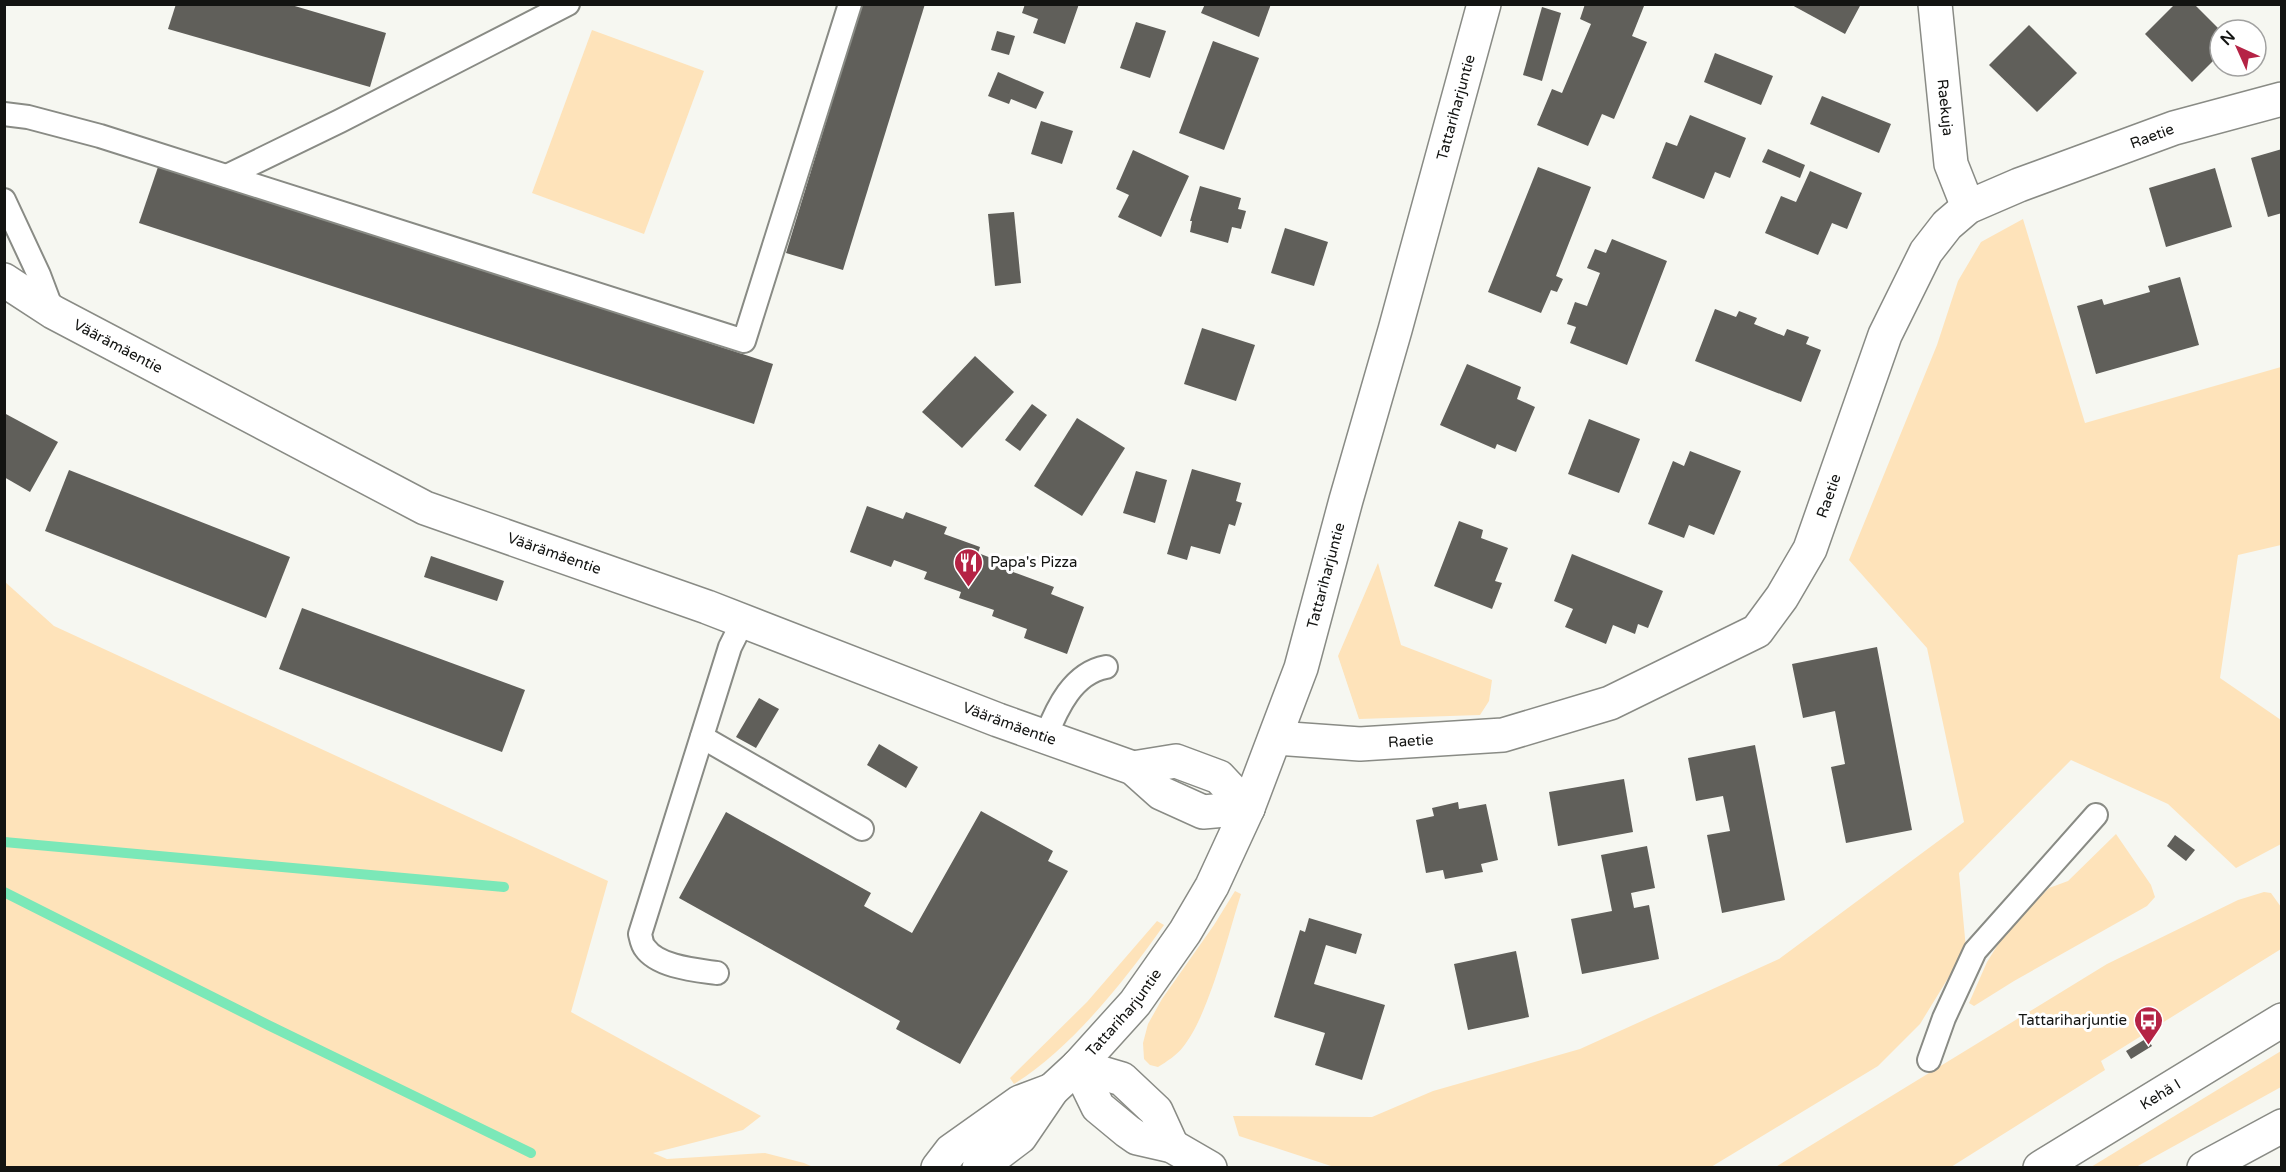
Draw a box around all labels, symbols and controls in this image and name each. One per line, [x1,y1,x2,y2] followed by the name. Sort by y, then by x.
[2208,18,2268,78] north arrow
[2216,26,2240,50] text: N
[1433,53,1479,162] street label: Tattariharjuntie
[1934,78,1957,137] street label: Raekuja
[2127,120,2176,152] street label: Raetie
[70,315,166,377] street label: Väärämäentie
[1813,471,1845,520] street label: Raetie
[1303,521,1349,631] street label: Tattariharjuntie
[505,529,604,578] street label: Väärämäentie
[953,546,985,588] restaurant icon: Papa's Pizza
[990,553,1078,571] place label: Papa's Pizza
[960,698,1059,749] street label: Väärämäentie
[1387,730,1434,751] street label: Raetie
[1082,965,1165,1060] street label: Tattariharjuntie
[2132,1004,2164,1046] bus stop icon: Tattariharjuntie
[2018,1011,2127,1029] place label: Tattariharjuntie
[2137,1075,2184,1114] street label: Kehä I

